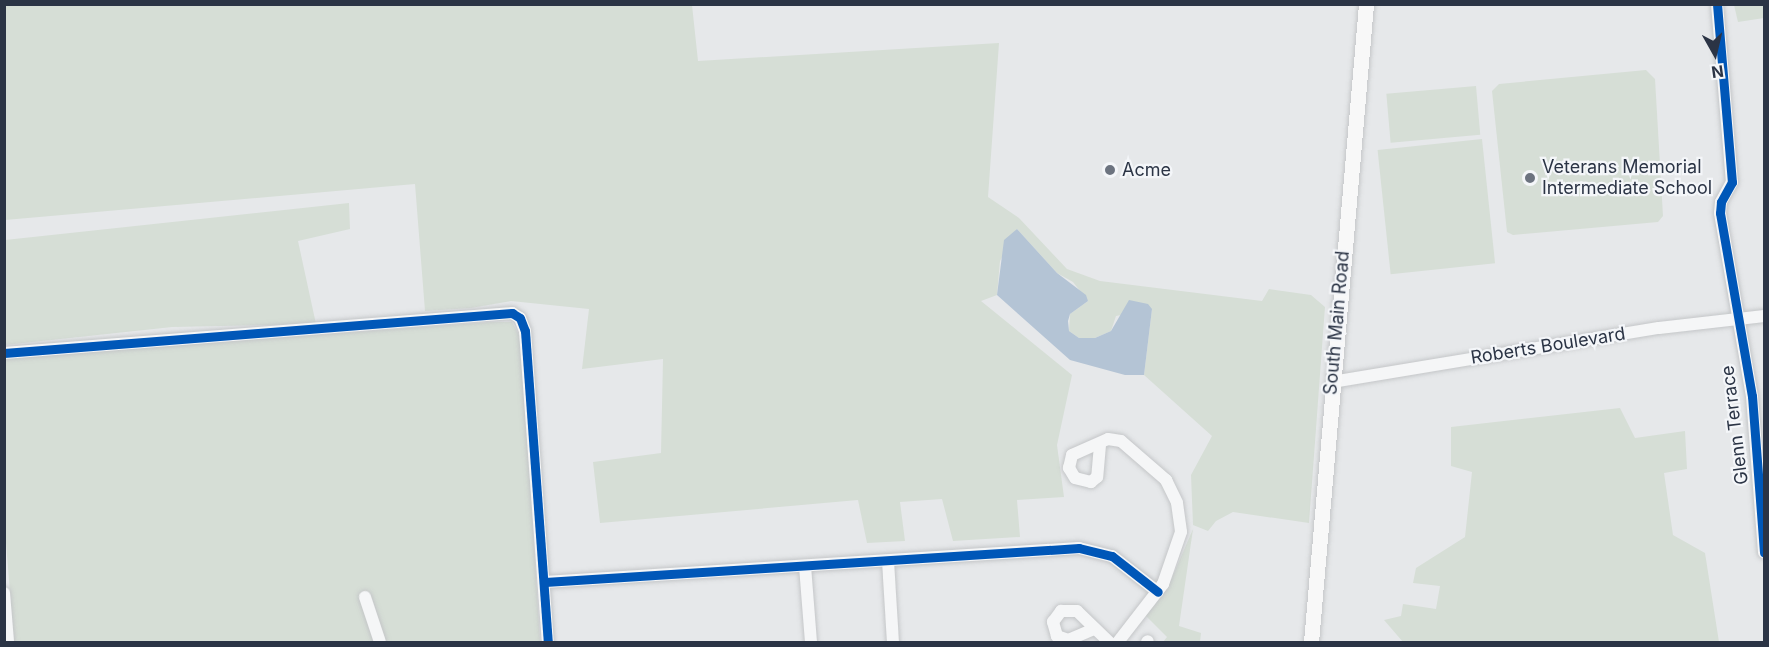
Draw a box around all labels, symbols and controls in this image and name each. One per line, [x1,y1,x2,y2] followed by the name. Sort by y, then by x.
[1685,24,1745,84] north arrow
[1710,61,1725,83] text: N
[1542,157,1712,200] place label: Veterans Memorial Intermediate School
[1122,159,1171,181] place label: Acme
[1103,163,1117,177] marker: Acme
[1523,171,1537,185] marker: Veterans Memorial Intermediate School
[1320,250,1354,396] street label: South Main Road
[1469,323,1627,369] street label: Roberts Boulevard
[1717,364,1753,486] street label: Glenn Terrace

